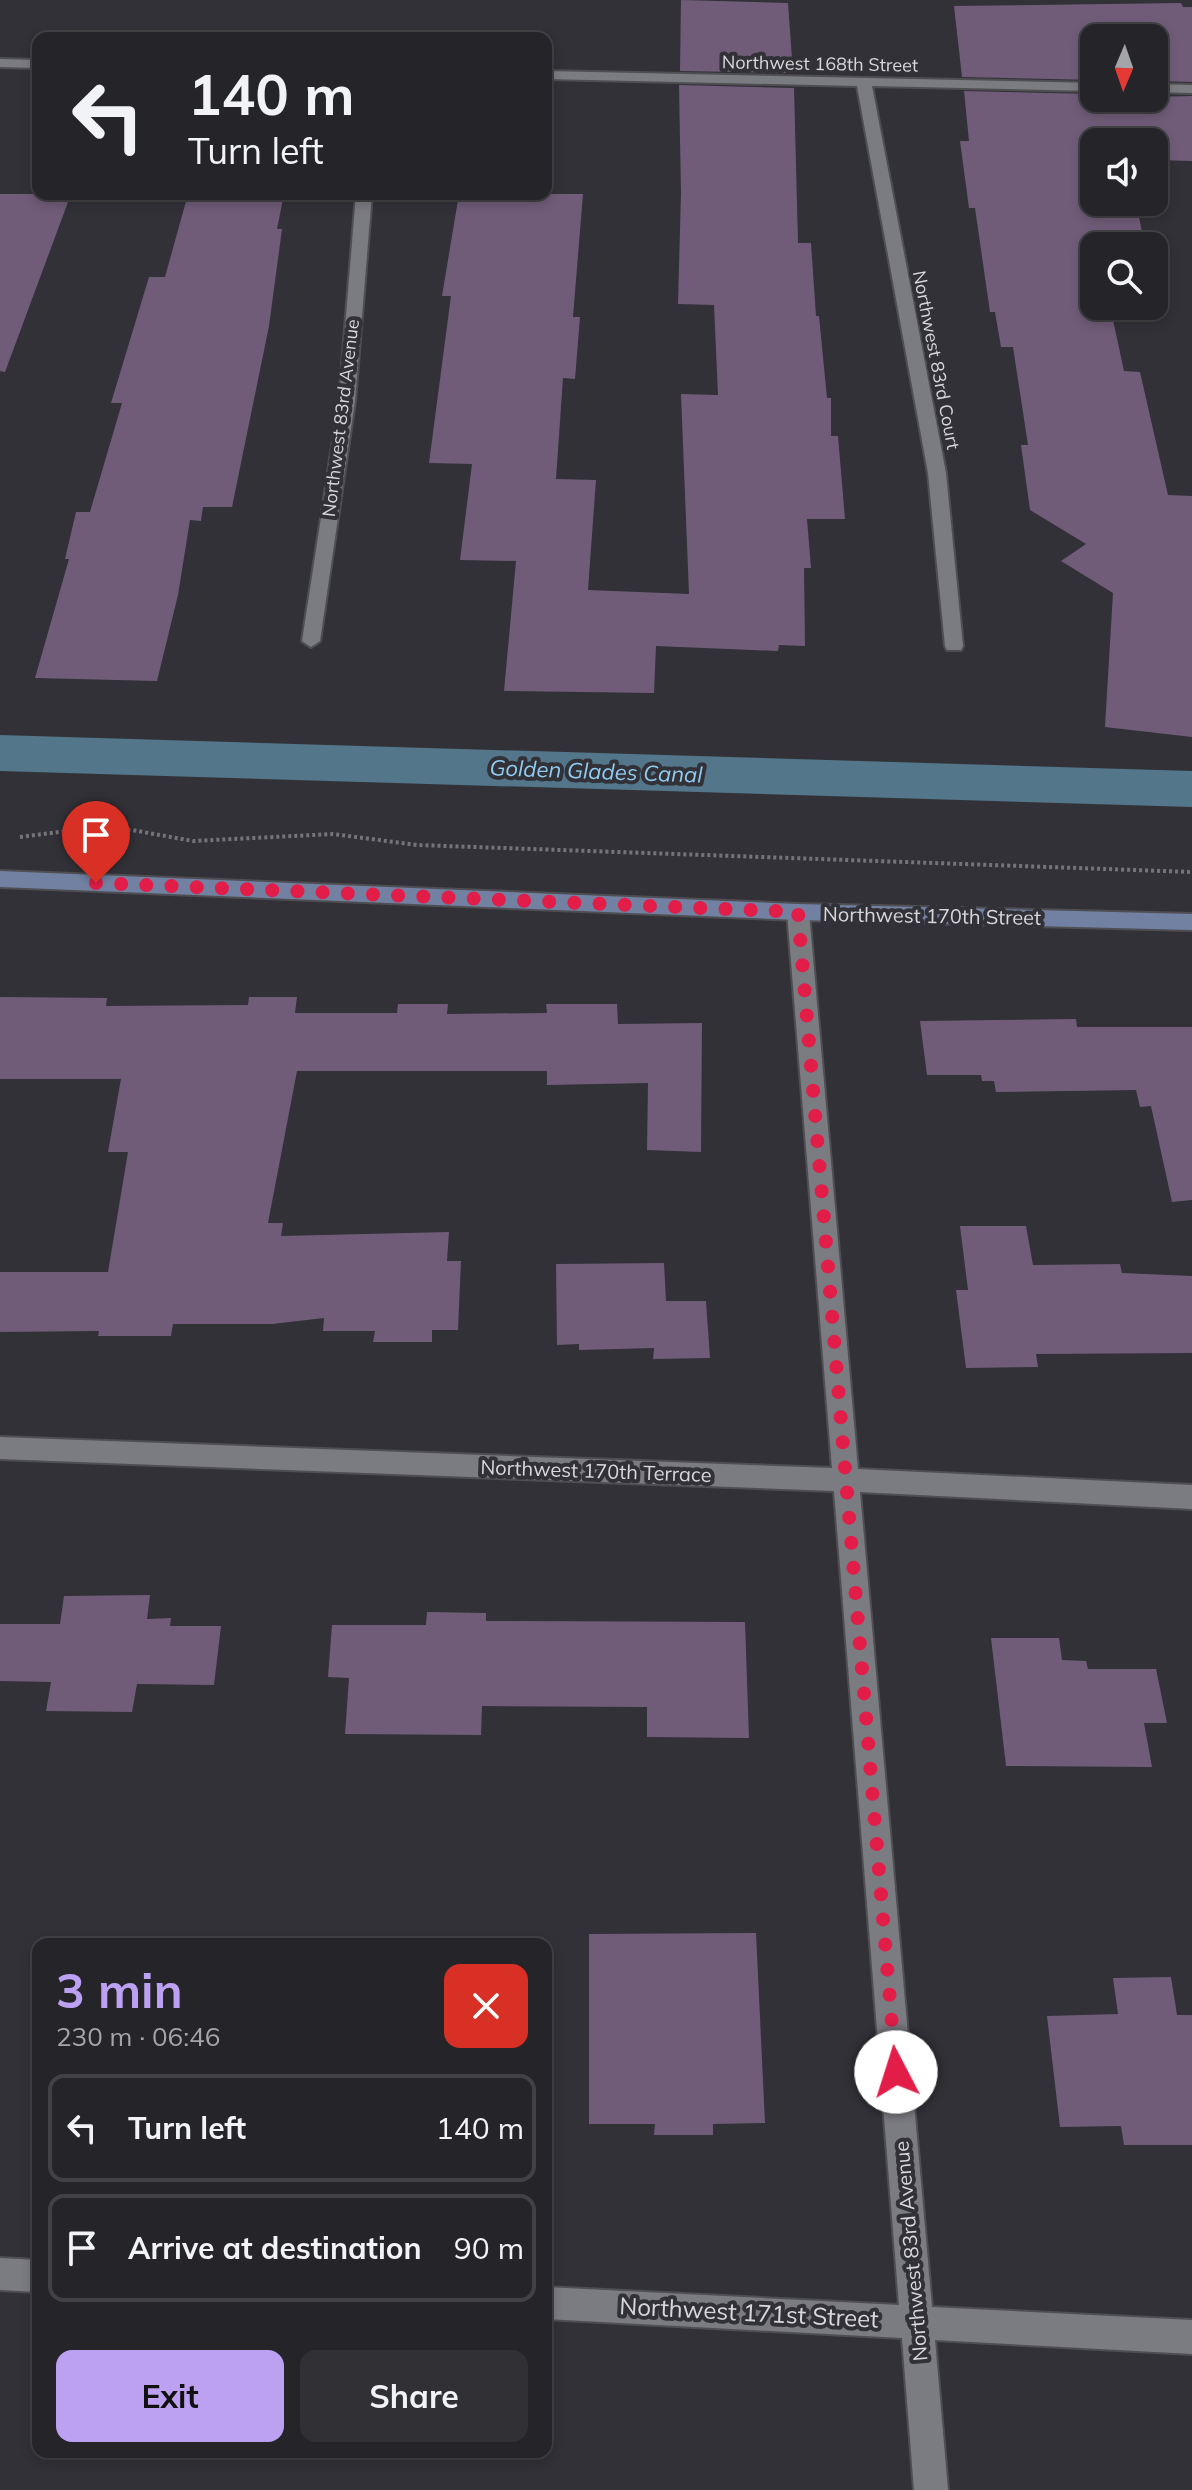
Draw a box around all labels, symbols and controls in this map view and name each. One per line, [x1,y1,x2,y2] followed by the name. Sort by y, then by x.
[1080,24,1168,112] north arrow
[1080,24,1168,320] map controls
[722,50,918,77] street label: Northwest 168th Street
[188,59,355,129] text: 140 m
[56,64,160,168] icon: left
[188,128,324,173] text: Turn left
[1080,128,1168,216] button: sound
[1080,232,1168,320] button: search
[908,268,965,451] street label: Northwest 83rd Court
[317,318,364,518] street label: Northwest 83rd Avenue
[489,753,704,789] water label: Golden Glades Canal
[62,801,130,883] pin
[74,813,118,857] icon: arrive
[823,901,1041,930] street label: Northwest 170th Street
[480,1454,712,1487] street label: Northwest 170th Terrace
[56,1960,183,2020] text: 3 min
[444,1964,528,2048] button: close
[56,2020,220,2053] text: 230 m · 06:46
[854,2030,938,2114] position arrow
[60,2106,104,2150] icon: left
[128,2109,246,2147] text: Turn left
[436,2109,524,2147] text: 140 m
[888,2140,933,2362] street label: Northwest 83rd Avenue
[60,2226,104,2270] icon: arrive
[128,2229,422,2267] text: Arrive at destination
[454,2229,524,2267] text: 90 m
[619,2290,879,2334] street label: Northwest 171st Street
[56,2350,284,2442] button: Exit
[300,2350,528,2442] button: Share

